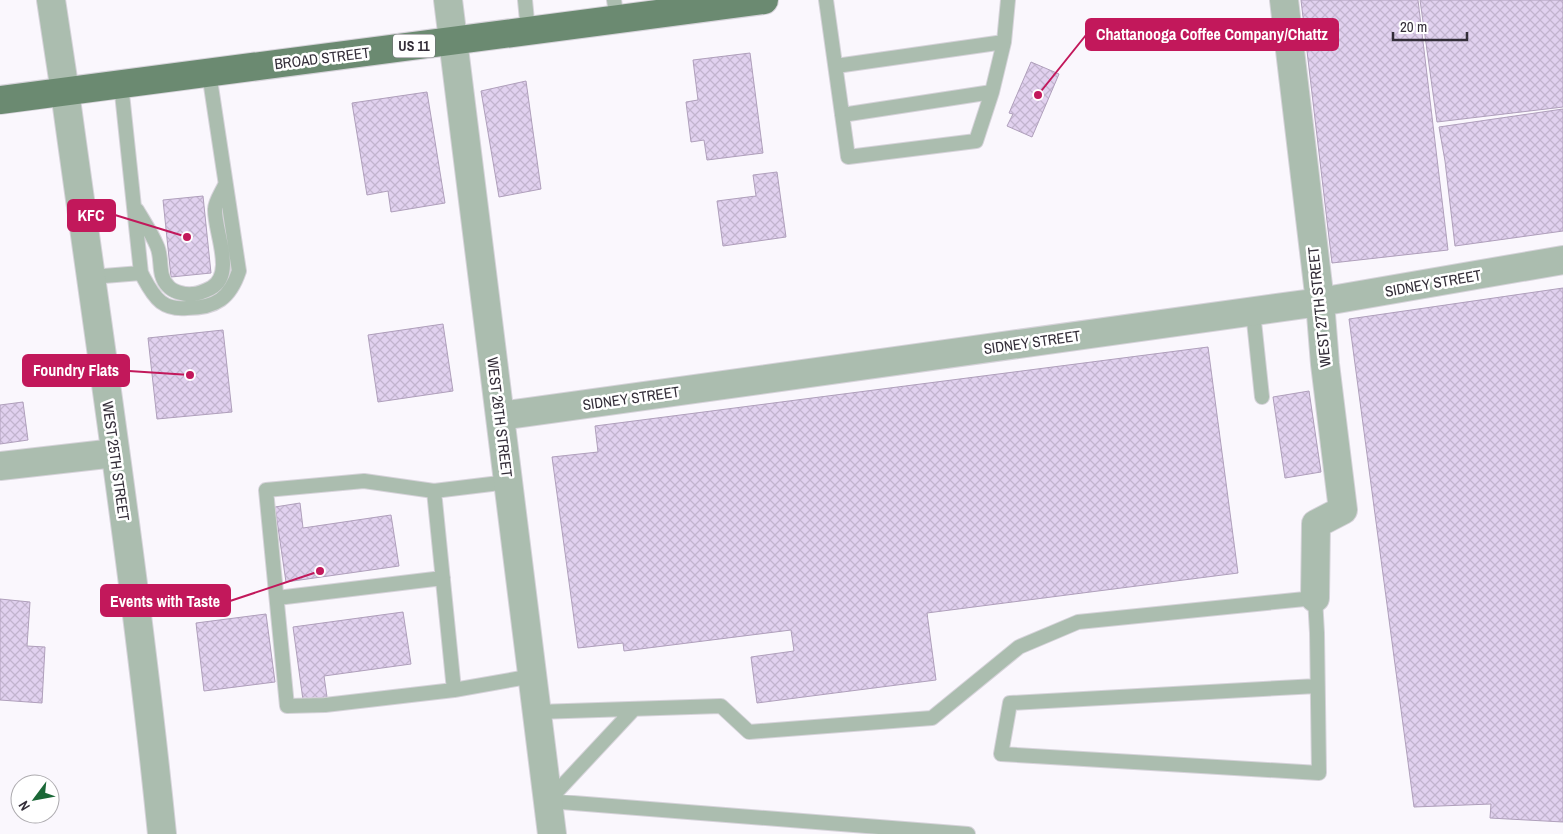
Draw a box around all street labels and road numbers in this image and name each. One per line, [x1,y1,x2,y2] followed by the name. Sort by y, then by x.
[393,34,435,58] road number: US 11
[273,42,371,74] street label: BROAD STREET
[1302,245,1336,368] street label: WEST 27TH STREET
[1383,264,1483,302] street label: SIDNEY STREET
[982,325,1082,359] street label: SIDNEY STREET
[482,356,518,479] street label: WEST 26TH STREET
[581,381,681,415] street label: SIDNEY STREET
[97,400,135,523] street label: WEST 25TH STREET

